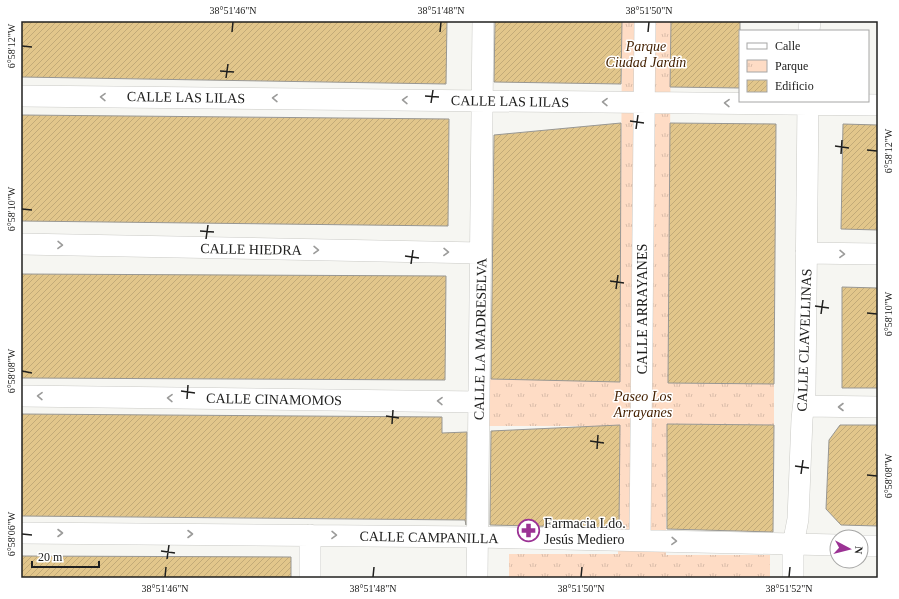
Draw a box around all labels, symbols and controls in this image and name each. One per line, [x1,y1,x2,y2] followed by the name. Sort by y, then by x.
[209,5,257,16] text: 38°51'46"N
[417,5,465,16] text: 38°51'48"N
[625,5,673,16] text: 38°51'50"N
[6,23,17,68] text: 6°58'12"W
[739,30,869,102] legend
[606,39,686,70] park label: Parque Ciudad Jardín
[775,39,800,53] text: Calle
[775,59,808,73] text: Parque
[775,79,814,93] text: Edificio
[127,89,245,106] street label: CALLE LAS LILAS
[100,93,106,101] one-way arrow
[451,93,569,110] street label: CALLE LAS LILAS
[272,94,278,102] one-way arrow
[402,96,408,104] one-way arrow
[602,98,608,106] one-way arrow
[724,99,730,107] one-way arrow
[883,128,894,173] text: 6°58'12"W
[6,186,17,231] text: 6°58'10"W
[57,241,63,249] one-way arrow
[200,241,303,258] street label: CALLE HIEDRA
[635,244,650,374] street label: CALLE ARRAYANES
[313,246,319,254] one-way arrow
[443,248,449,256] one-way arrow
[839,250,845,258] one-way arrow
[472,257,489,420] street label: CALLE LA MADRESELVA
[795,268,814,412] street label: CALLE CLAVELLINAS
[883,291,894,336] text: 6°58'10"W
[6,348,17,393] text: 6°58'08"W
[613,389,673,420] park label: Paseo Los Arrayanes
[206,391,342,408] street label: CALLE CINAMOMOS
[37,392,43,400] one-way arrow
[167,394,173,402] one-way arrow
[437,397,443,405] one-way arrow
[838,403,844,411] one-way arrow
[883,453,894,498] text: 6°58'08"W
[6,511,17,556] text: 6°58'06"W
[544,516,626,547] place label: Farmacia Ldo. Jesús Mediero
[515,518,541,544] pharmacy icon: Farmacia Ldo. Jesús Mediero
[57,529,63,537] one-way arrow
[359,529,500,546] street label: CALLE CAMPANILLA
[829,529,869,569] north arrow
[187,530,193,538] one-way arrow
[331,531,337,539] one-way arrow
[671,537,677,545] one-way arrow
[32,543,99,569] scale bar
[852,546,865,555] text: N
[38,550,63,564] text: 20 m
[141,583,189,594] text: 38°51'46"N
[349,583,397,594] text: 38°51'48"N
[557,583,605,594] text: 38°51'50"N
[765,583,813,594] text: 38°51'52"N

